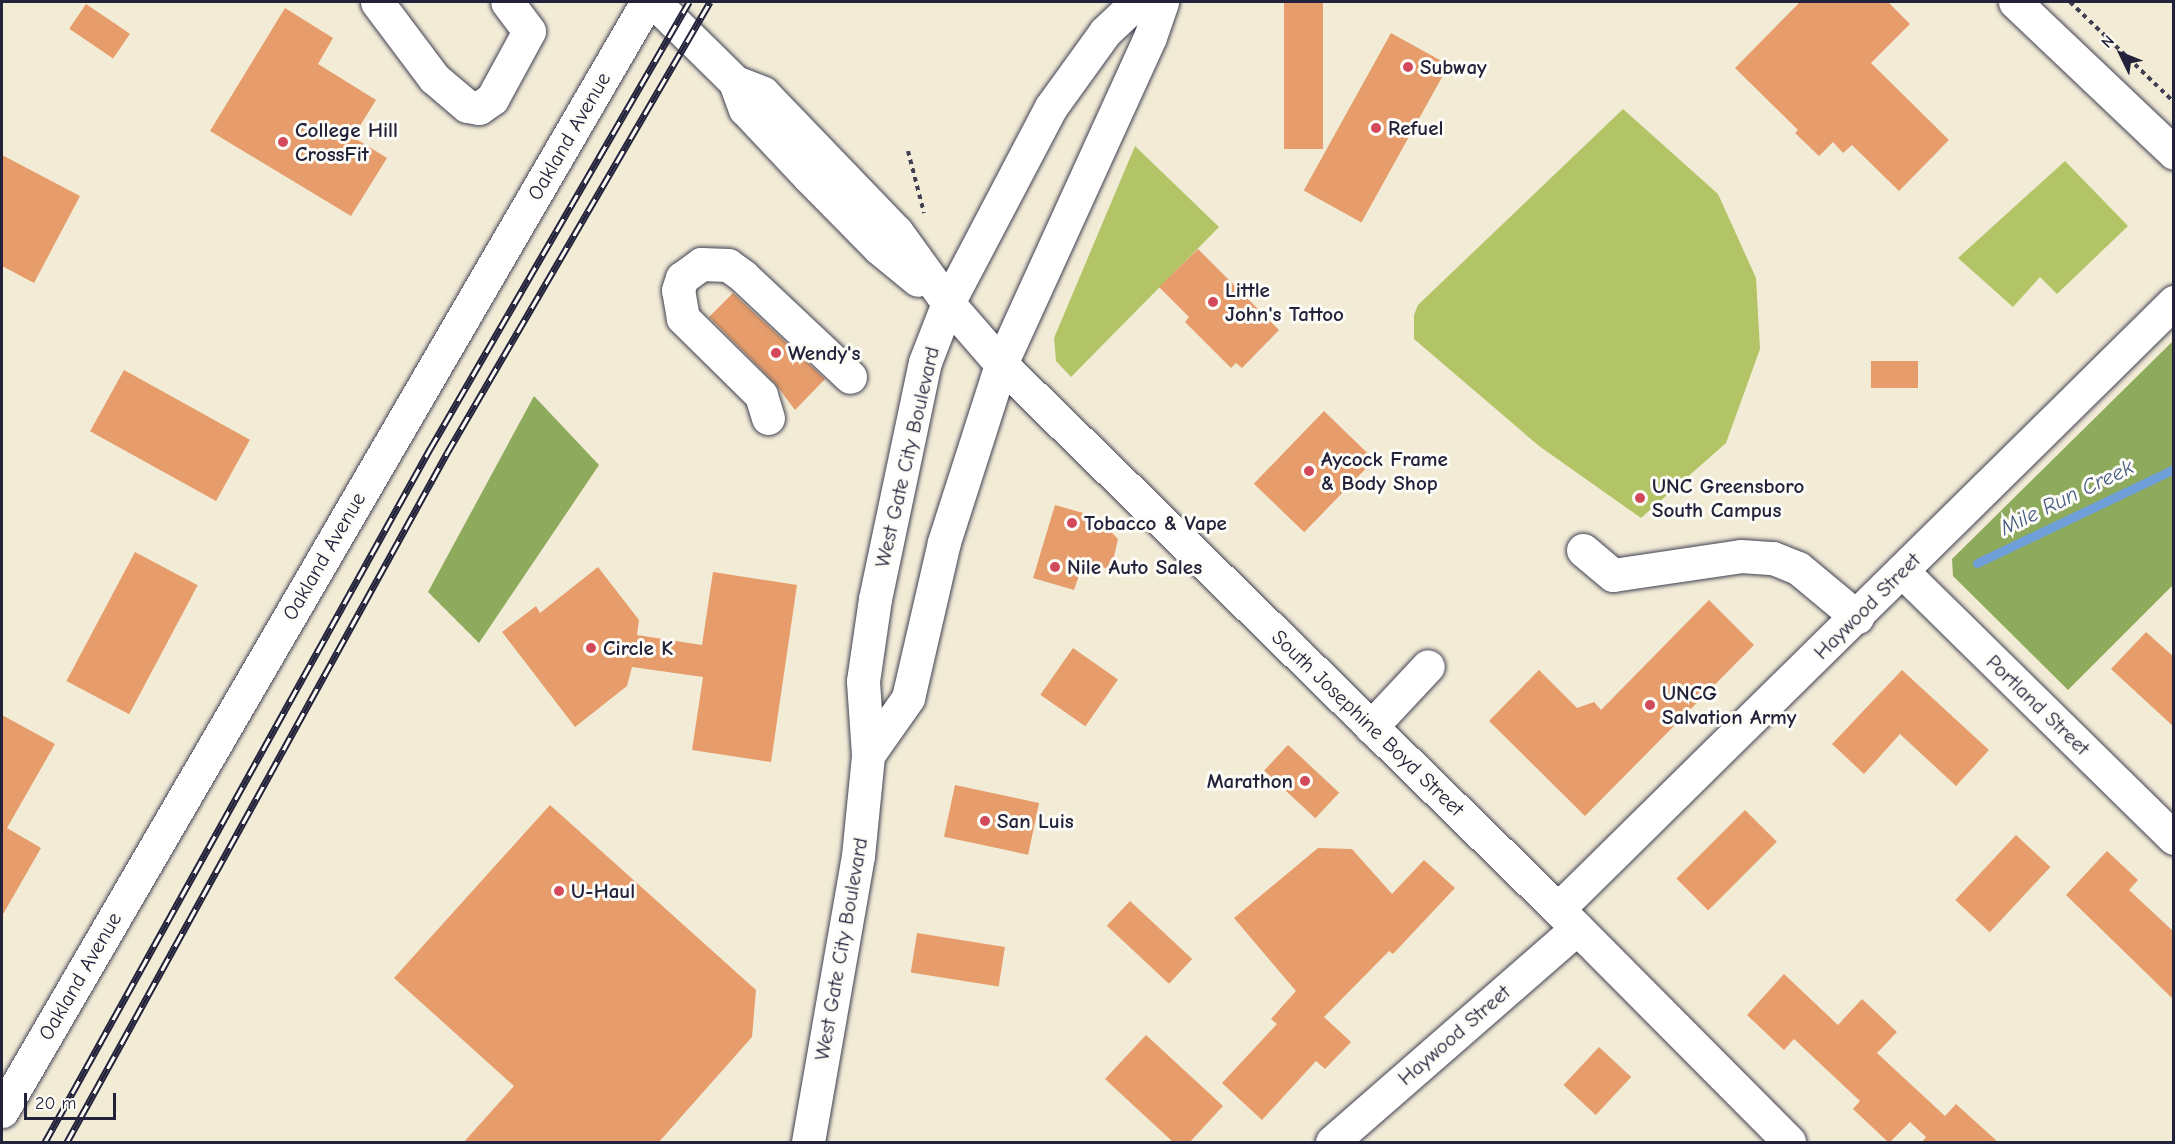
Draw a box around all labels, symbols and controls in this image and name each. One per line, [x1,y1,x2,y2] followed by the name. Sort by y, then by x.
[2091,24,2151,84] north arrow
[2098,32,2118,52] text: N
[1420,54,1487,80] place label: Subway
[1401,60,1415,74] marker: Subway
[522,68,616,204] street label: Oakland Avenue
[1388,115,1443,141] place label: Refuel
[295,117,398,167] place label: College Hill CrossFit
[1369,121,1383,135] marker: Refuel
[276,135,290,149] marker: College Hill CrossFit
[1225,277,1344,327] place label: Little John's Tattoo
[1206,295,1220,309] marker: Little John's Tattoo
[788,340,860,366] place label: Wendy's
[869,344,945,570] street label: West Gate City Boulevard
[769,346,783,360] marker: Wendy's
[1321,446,1448,496] place label: Aycock Frame & Body Shop
[1996,454,2138,542] water label: Mile Run Creek
[1302,464,1316,478] marker: Aycock Frame & Body Shop
[1652,473,1804,523] place label: UNC Greensboro South Campus
[277,488,371,624] street label: Oakland Avenue
[1633,491,1647,505] marker: UNC Greensboro South Campus
[1084,510,1227,536] place label: Tobacco & Vape
[1065,516,1079,530] marker: Tobacco & Vape
[1808,547,1926,665] street label: Haywood Street
[1067,554,1202,580] place label: Nile Auto Sales
[1048,560,1062,574] marker: Nile Auto Sales
[1267,624,1469,822] street label: South Josephine Boyd Street
[603,635,673,661] place label: Circle K
[584,641,598,655] marker: Circle K
[1981,649,2095,761] street label: Portland Street
[1662,680,1796,730] place label: UNCG Salvation Army
[1643,698,1657,712] marker: UNCG Salvation Army
[1207,768,1293,794] place label: Marathon
[1298,774,1312,788] marker: Marathon
[997,808,1074,834] place label: San Luis
[978,814,992,828] marker: San Luis
[809,836,873,1062] street label: West Gate City Boulevard
[571,878,635,904] place label: U-Haul
[552,884,566,898] marker: U-Haul
[33,908,127,1044] street label: Oakland Avenue
[1393,979,1515,1091] street label: Haywood Street
[27,1081,118,1119] scale bar
[35,1093,76,1114] text: 20 m

